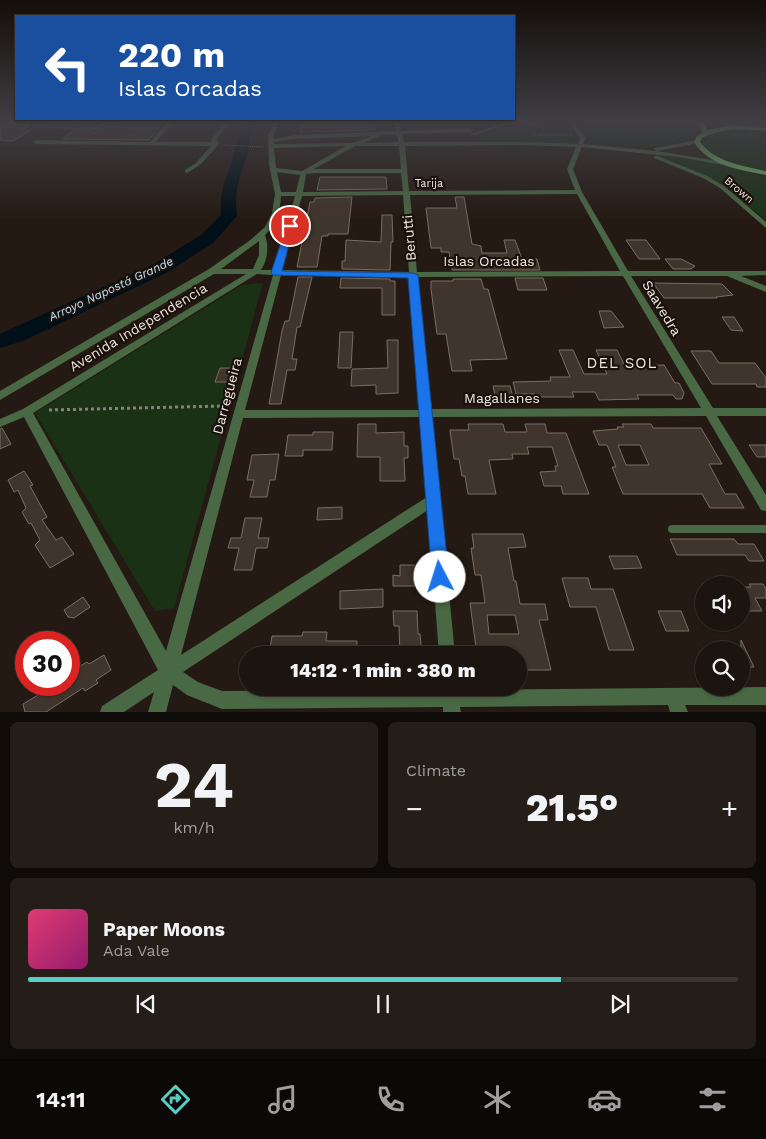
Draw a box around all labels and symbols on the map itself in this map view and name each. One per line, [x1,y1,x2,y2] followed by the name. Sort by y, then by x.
[722,174,756,206] street label: Brown
[415,177,443,190] street label: Tarija
[269,205,311,247] pin
[399,214,419,262] street label: Berutti
[443,253,535,269] street label: Islas Orcadas
[46,254,176,324] water label: Arroyo Napostá Grande
[639,277,685,339] street label: Saavedra
[66,279,210,374] street label: Avenida Independencia
[587,354,657,372] district label: DEL SOL
[209,356,245,436] street label: Darregueira
[464,390,540,406] street label: Magallanes
[413,550,465,602] position arrow
[15,631,80,696] speed limit sign: 30

